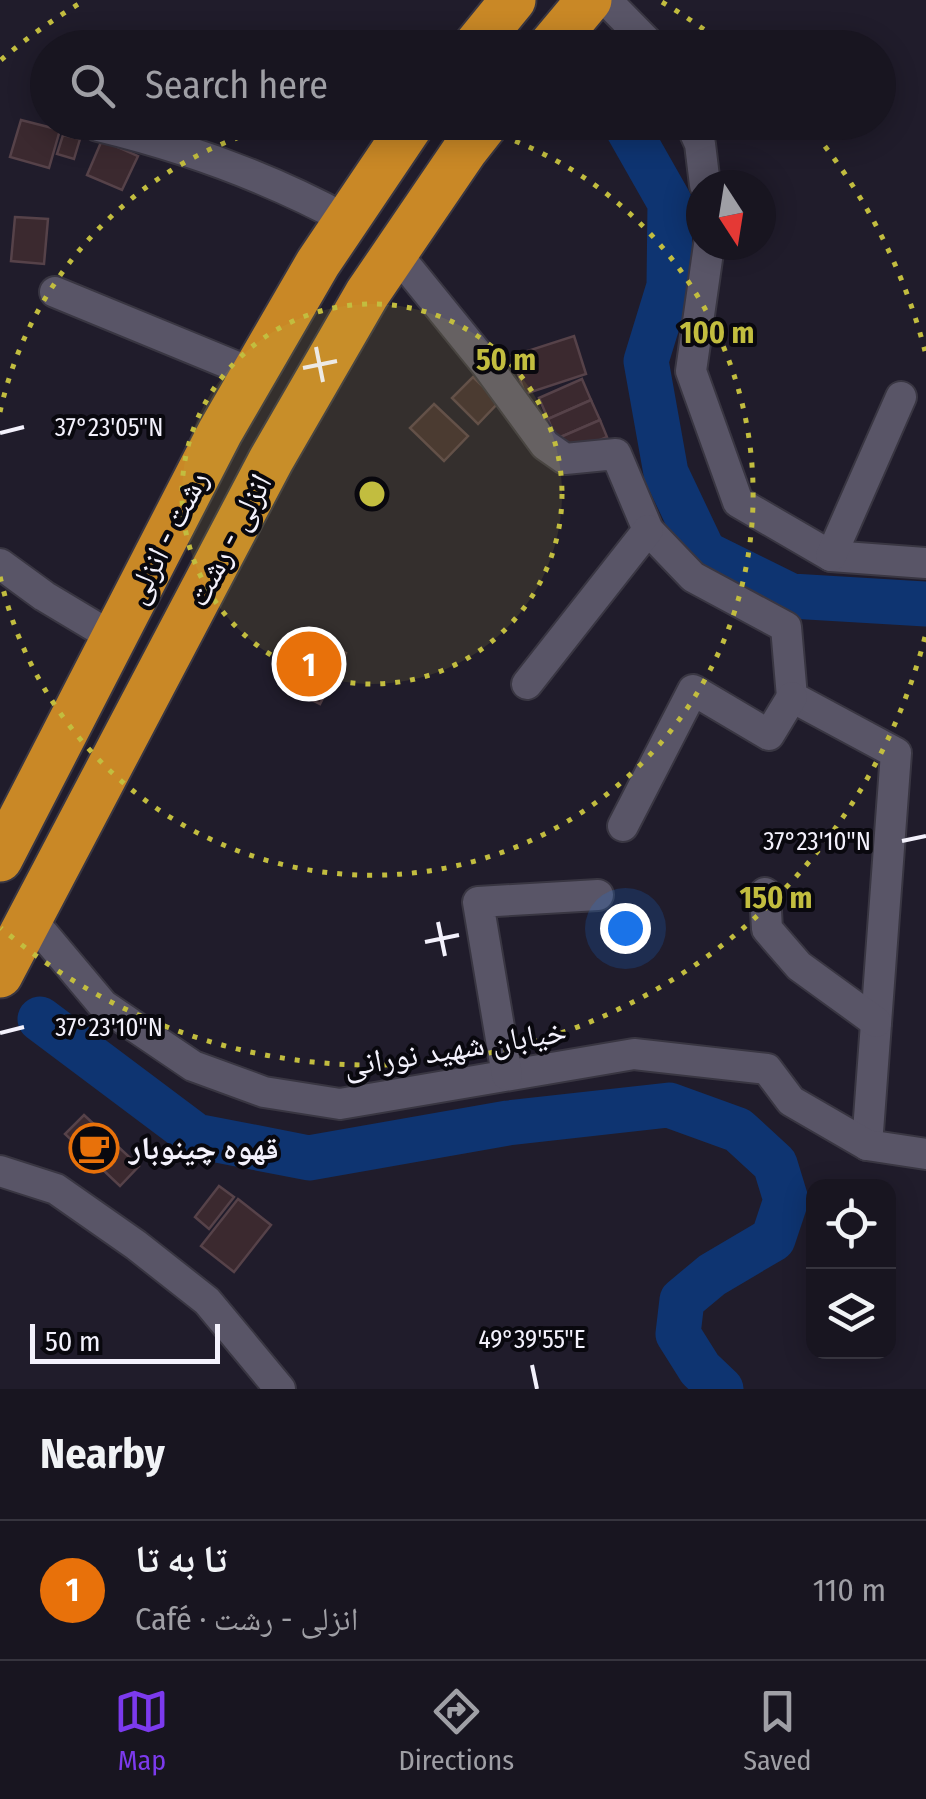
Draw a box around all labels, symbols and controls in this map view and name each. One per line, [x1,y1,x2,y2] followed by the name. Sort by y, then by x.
[30,30,896,140] search box
[65,58,120,113] icon: search
[145,62,328,108] text: Search here
[686,170,776,260] north arrow
[680,315,754,351] text: 100 m
[476,342,536,378] text: 50 m
[55,413,163,443] text: 37°23'05"N
[116,464,217,610] street label: رشت - انزلی
[178,467,281,613] street label: انزلی - رشت
[354,476,390,512] centre of rings
[276,626,342,702] pin: 1
[763,827,871,857] text: 37°23'10"N
[740,880,812,916] text: 150 m
[600,903,651,954] your location
[341,1012,569,1085] street label: خیابان شهید نورانی
[55,1013,163,1043] text: 37°23'10"N
[68,1122,120,1174] cafe icon: قهوه چینوبار
[127,1129,279,1167] place label: قهوه چینوبار
[806,1179,896,1359] map controls
[806,1179,896,1269] button: locate
[806,1269,896,1359] button: layers
[30,1319,220,1364] scale bar
[45,1325,101,1358] text: 50 m
[479,1325,585,1355] text: 49°39'55"E
[40,1429,165,1479] text: Nearby
[135,1536,227,1582] text: تا به تا
[66,1571,79,1609] text: 1
[813,1571,886,1609] text: 110 m
[135,1600,358,1638] text: Café · انزلی - رشت
[114,1684,169,1777] tab: Map
[398,1684,514,1777] tab: Directions
[743,1684,812,1777] tab: Saved

